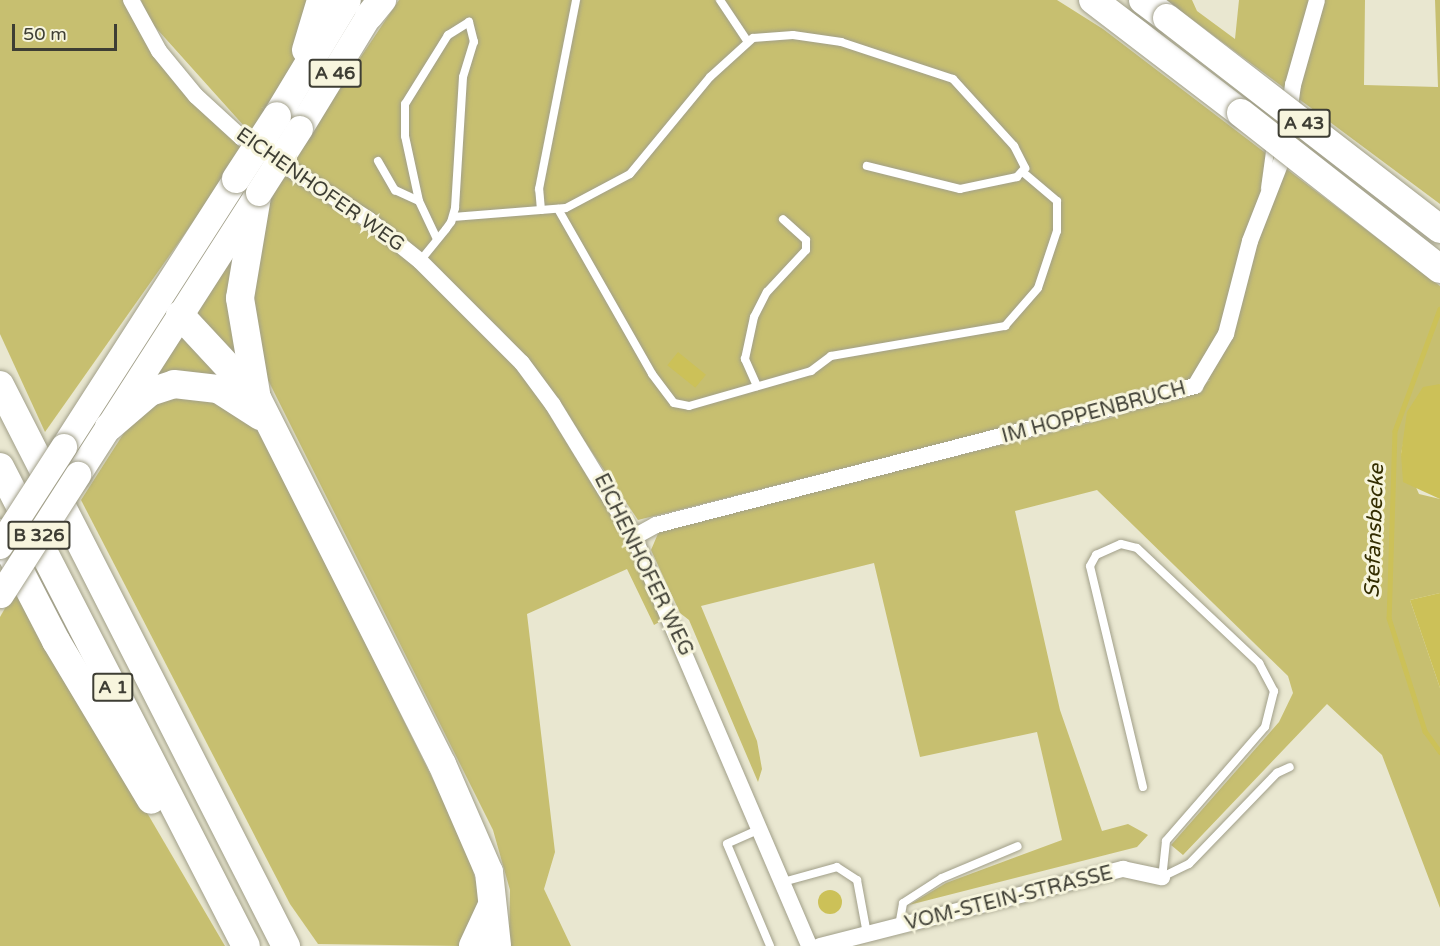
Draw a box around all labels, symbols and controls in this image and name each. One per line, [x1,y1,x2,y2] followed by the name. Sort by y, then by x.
[15,12,120,50] scale bar
[23,23,67,45] text: 50 m
[308,58,362,88] road number: A 46
[1277,108,1331,138] road number: A 43
[231,123,409,257] street label: EICHENHOFER WEG
[999,377,1189,449] street label: IM HOPPENBRUCH
[1360,464,1390,598] water label: Stefansbecke
[588,470,698,660] street label: EICHENHOFER WEG
[6,520,72,550] road number: B 326
[92,672,134,702] road number: A 1
[903,862,1115,936] street label: VOM-STEIN-STRASSE

